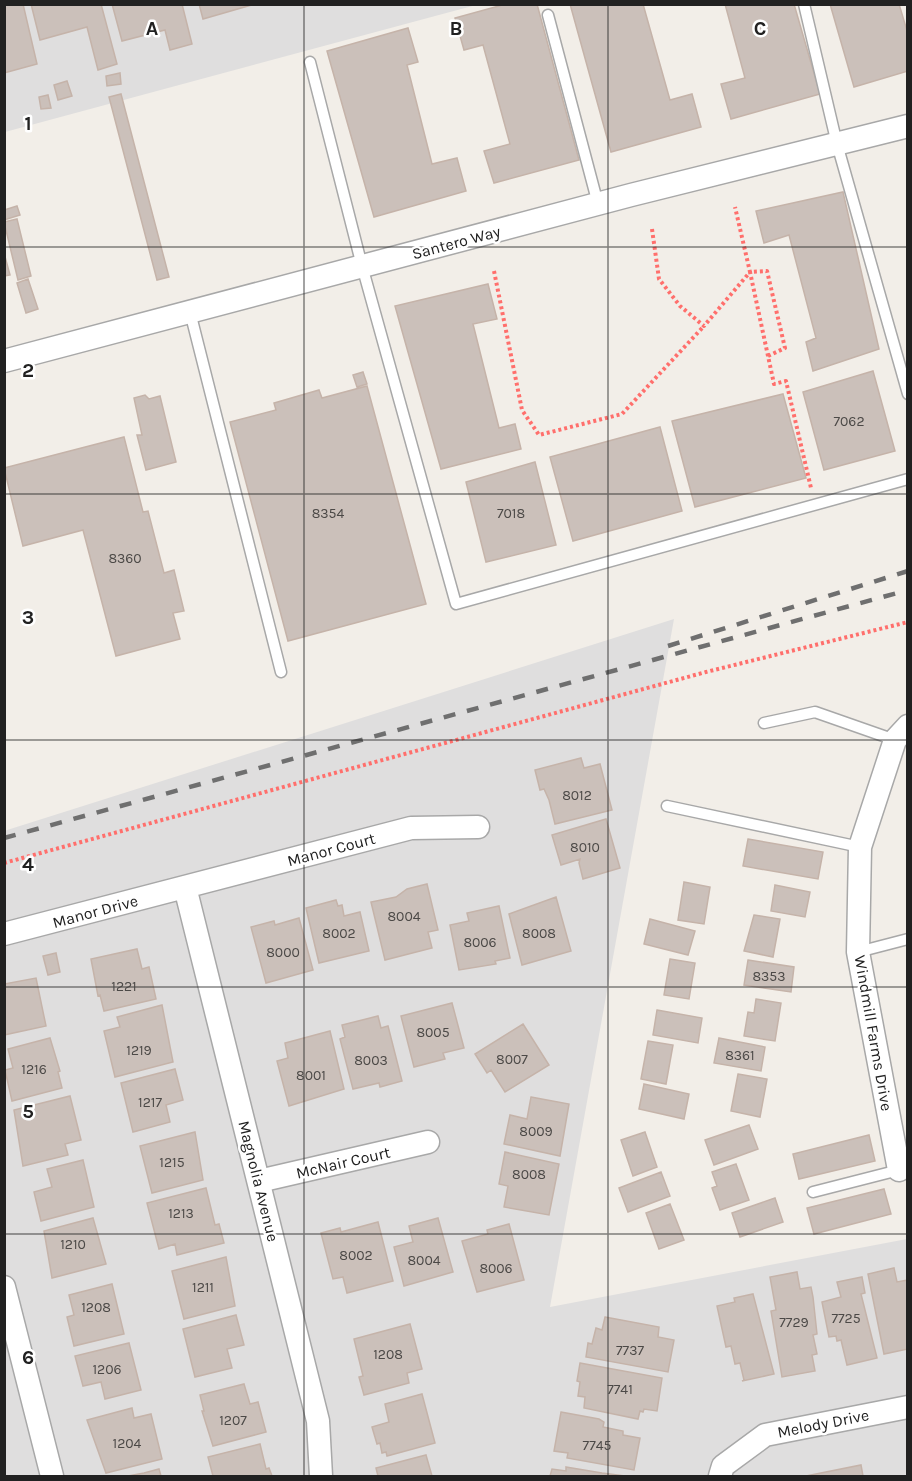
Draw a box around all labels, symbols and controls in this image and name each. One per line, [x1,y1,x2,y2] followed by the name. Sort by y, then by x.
[146,17,159,40] text: A
[450,17,462,40] text: B
[754,17,766,40] text: C
[24,112,32,135] text: 1
[410,221,503,263] street label: Santero Way
[22,359,34,382] text: 2
[833,413,865,430] house number: 7062
[312,505,344,522] house number: 8354
[497,505,525,522] house number: 7018
[108,550,142,567] house number: 8360
[22,606,34,629] text: 3
[562,787,592,804] house number: 8012
[285,829,377,870] street label: Manor Court
[570,839,600,856] house number: 8010
[22,853,34,876] text: 4
[50,891,140,932] street label: Manor Drive
[387,908,421,925] house number: 8004
[322,925,356,942] house number: 8002
[522,925,556,942] house number: 8008
[463,934,497,951] house number: 8006
[266,944,300,961] house number: 8000
[850,954,897,1112] street label: Windmill Farms Drive
[752,968,786,985] house number: 8353
[111,978,137,995] house number: 1221
[416,1024,450,1041] house number: 8005
[126,1042,152,1059] house number: 1219
[725,1047,755,1064] house number: 8361
[496,1051,528,1068] house number: 8007
[354,1052,388,1069] house number: 8003
[21,1061,47,1078] house number: 1216
[296,1067,326,1084] house number: 8001
[138,1094,162,1111] house number: 1217
[22,1100,34,1123] text: 5
[234,1119,283,1244] street label: Magnolia Avenue
[519,1123,553,1140] house number: 8009
[294,1142,392,1183] street label: McNair Court
[159,1154,185,1171] house number: 1215
[512,1166,546,1183] house number: 8008
[168,1205,194,1222] house number: 1213
[60,1236,86,1253] house number: 1210
[339,1247,373,1264] house number: 8002
[407,1252,441,1269] house number: 8004
[479,1260,513,1277] house number: 8006
[192,1279,214,1296] house number: 1211
[81,1299,111,1316] house number: 1208
[831,1310,861,1327] house number: 7725
[779,1314,809,1331] house number: 7729
[616,1342,644,1359] house number: 7737
[22,1346,34,1369] text: 6
[373,1346,403,1363] house number: 1208
[92,1361,122,1378] house number: 1206
[607,1381,633,1398] house number: 7741
[776,1405,871,1442] street label: Melody Drive
[219,1412,247,1429] house number: 1207
[113,1435,142,1452] house number: 1204
[583,1437,612,1454] house number: 7745

